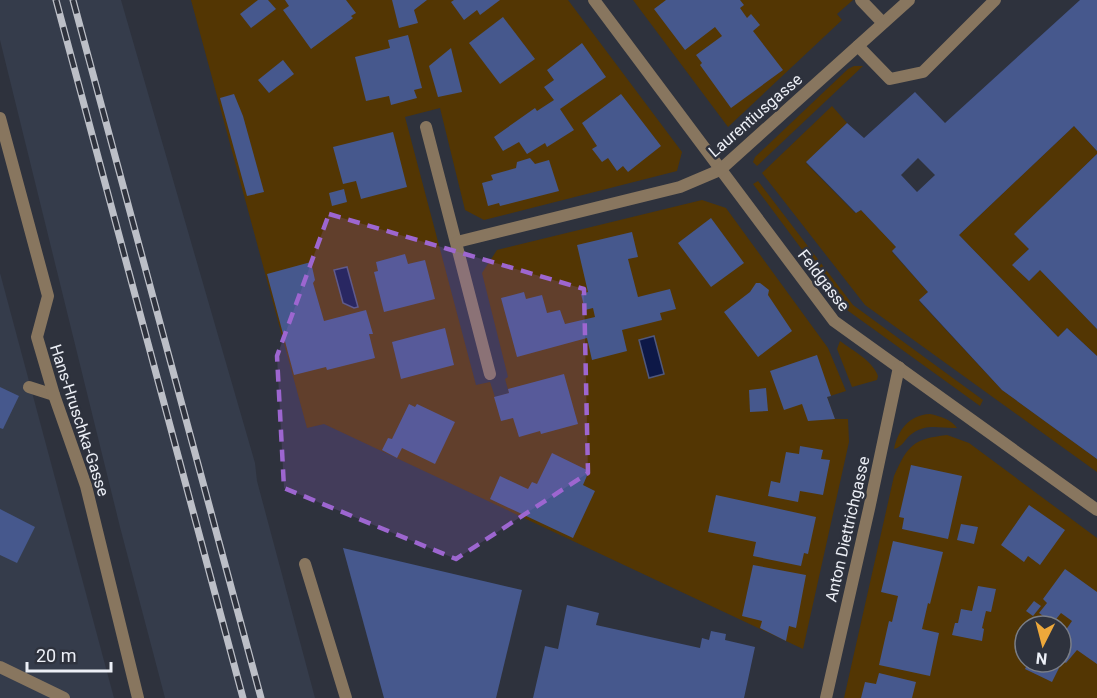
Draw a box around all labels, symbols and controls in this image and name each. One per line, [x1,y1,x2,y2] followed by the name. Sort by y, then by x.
[705,70,806,161] street label: Laurentiusgasse
[794,246,853,315] street label: Feldgasse
[46,342,113,498] street label: Hans-Hruschka-Gasse
[821,454,873,604] street label: Anton Diettrichgasse
[1013,614,1073,674] north arrow
[27,635,111,673] scale bar
[36,645,76,666] text: 20 m
[1035,648,1048,668] text: N

